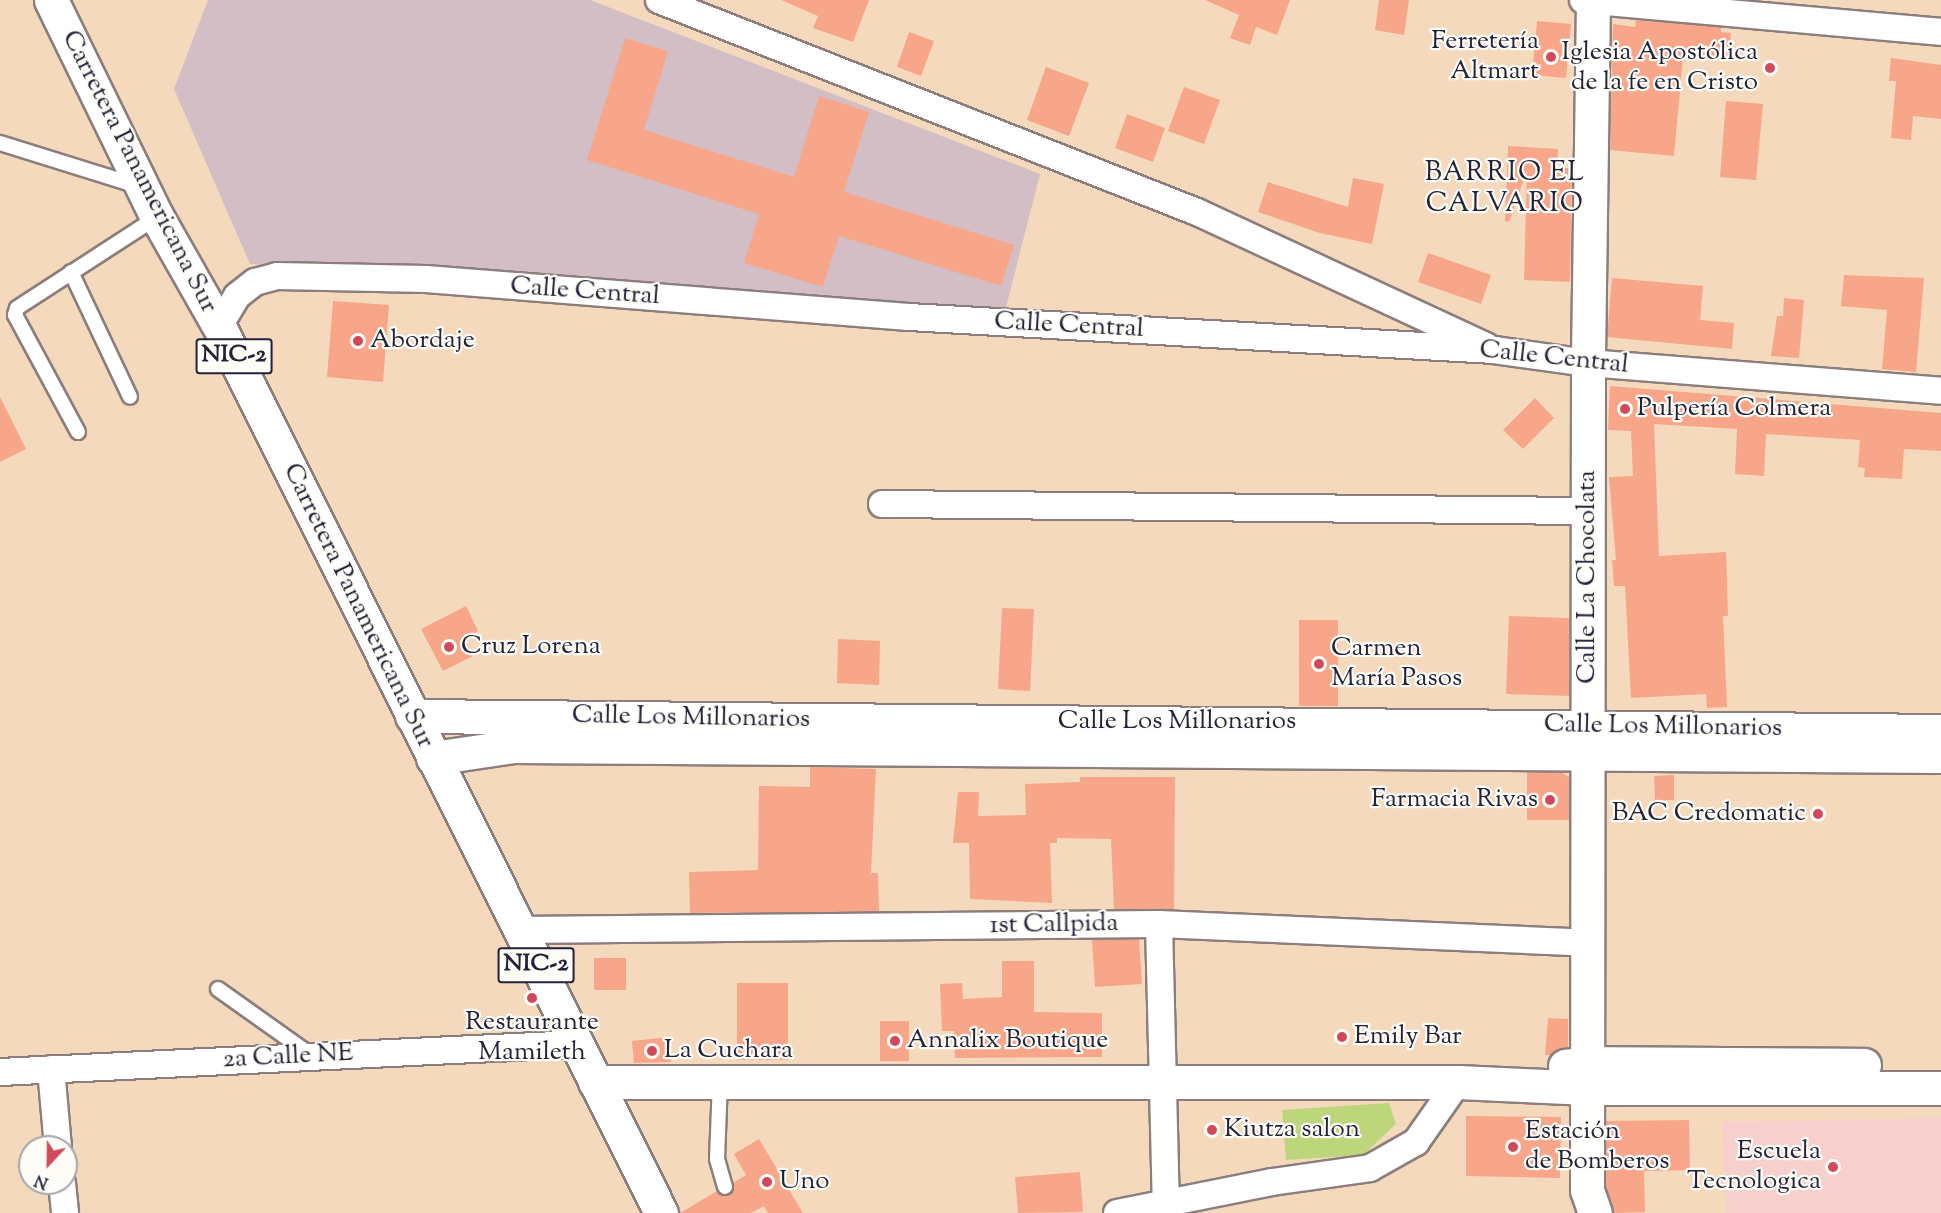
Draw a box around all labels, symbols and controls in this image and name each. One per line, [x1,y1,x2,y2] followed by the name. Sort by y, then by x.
[54,26,224,318] street label: Carretera Panamericana Sur
[1431,26,1539,88] place label: Ferretería Altmart
[1562,37,1758,98] place label: Iglesia Apostólica de la fe en Cristo
[1544,50,1558,64] marker: Ferretería Altmart
[1763,61,1777,75] marker: Iglesia Apostólica de la fe en Cristo
[1425,157,1585,220] district label: BARRIO EL CALVARIO
[509,271,661,313] street label: Calle Central
[993,307,1145,345] street label: Calle Central
[370,325,475,357] place label: Abordaje
[351,334,365,348] marker: Abordaje
[195,335,273,377] road number: NIC-2
[1478,335,1630,381] street label: Calle Central
[1637,393,1831,425] place label: Pulpería Colmera
[1618,402,1632,416] marker: Pulpería Colmera
[275,459,441,753] street label: Carretera Panamericana Sur
[1572,470,1604,684] street label: Calle La Chocolata
[461,631,601,663] place label: Cruz Lorena
[1331,633,1462,694] place label: Carmen María Pasos
[442,640,456,654] marker: Cruz Lorena
[1312,657,1326,671] marker: Carmen María Pasos
[572,700,810,736] street label: Calle Los Millonarios
[1058,706,1296,738] street label: Calle Los Millonarios
[1544,709,1782,745] street label: Calle Los Millonarios
[1371,784,1538,816] place label: Farmacia Rivas
[1543,793,1557,807] marker: Farmacia Rivas
[1612,798,1806,830] place label: BAC Credomatic
[1811,807,1825,821] marker: BAC Credomatic
[989,908,1119,942] street label: 1st Callpida
[497,944,575,986] road number: NIC-2
[525,991,539,1005] marker: Restaurante Mamileth
[465,1007,599,1068] place label: Restaurante Mamileth
[1354,1021,1462,1053] place label: Emily Bar
[907,1025,1108,1057] place label: Annalix Boutique
[1335,1030,1349,1044] marker: Emily Bar
[888,1034,902,1048] marker: Annalix Boutique
[664,1035,793,1067] place label: La Cuchara
[222,1038,354,1076] street label: 2a Calle NE
[645,1044,659,1058] marker: La Cuchara
[1224,1114,1360,1146] place label: Kiutza salon
[1525,1116,1669,1178] place label: Estación de Bomberos
[1205,1123,1219,1137] marker: Kiutza salon
[18,1135,78,1195] north arrow
[1687,1136,1821,1198] place label: Escuela Tecnologica
[1506,1140,1520,1154] marker: Estación de Bomberos
[1826,1160,1840,1174] marker: Escuela Tecnologica
[779,1166,830,1198] place label: Uno
[32,1167,52,1193] text: N
[760,1175,774,1189] marker: Uno

